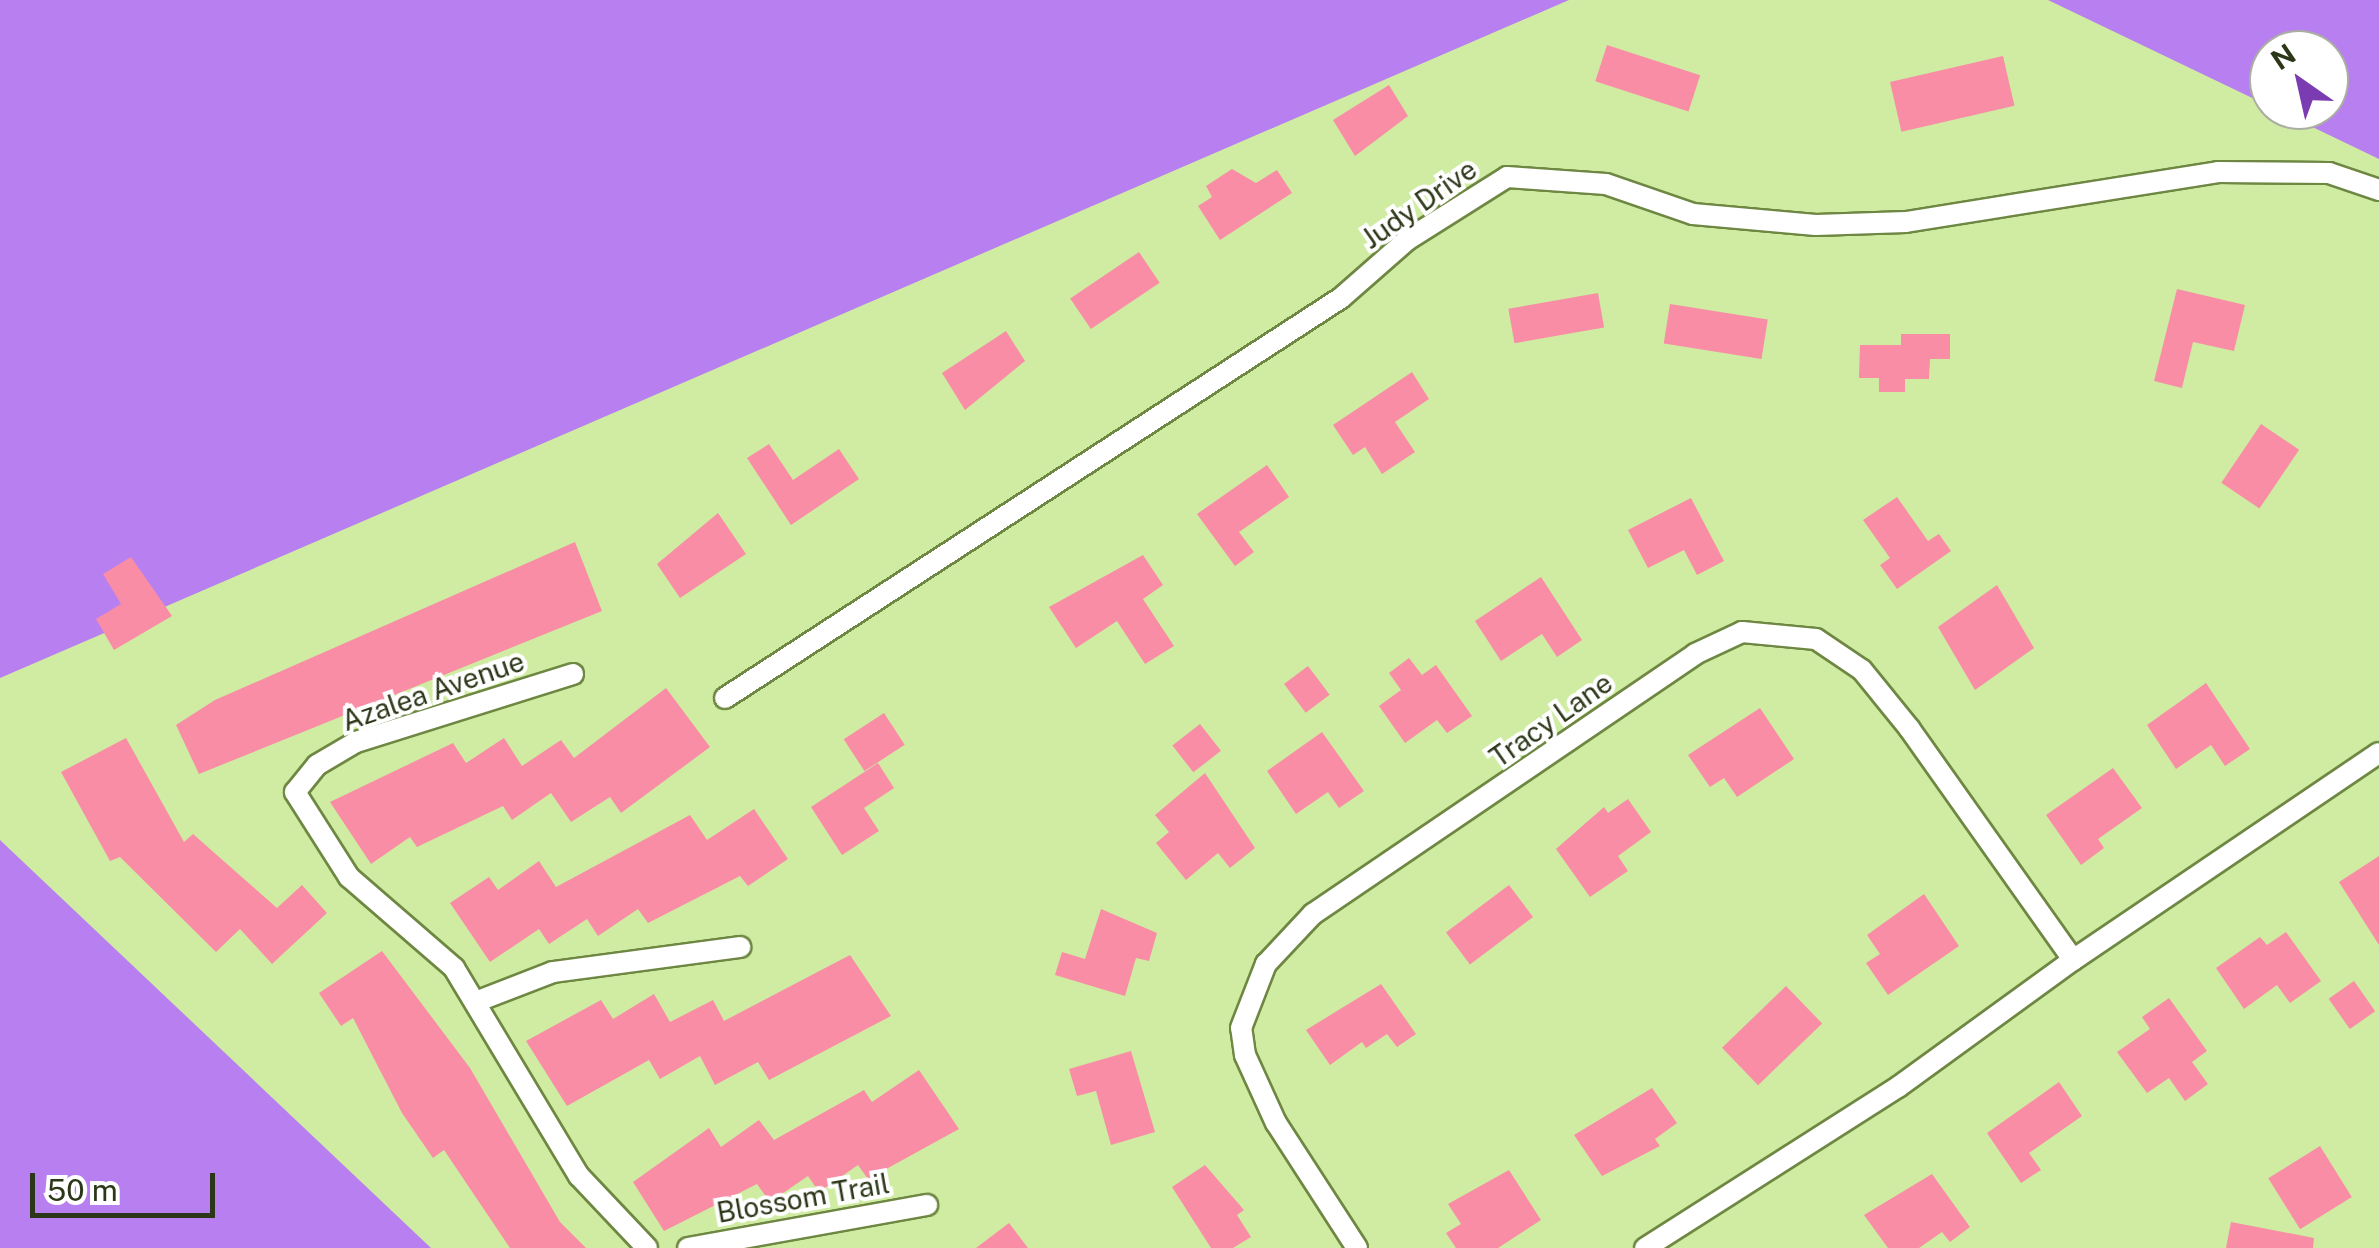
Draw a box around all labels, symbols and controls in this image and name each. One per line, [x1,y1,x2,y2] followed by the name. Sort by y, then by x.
[2249,30,2349,130] north arrow
[2265,37,2301,76] text: N
[1355,152,1483,256] street label: Judy Drive
[337,644,529,738] street label: Azalea Avenue
[1483,666,1619,774] street label: Tracy Lane
[35,1153,220,1215] scale bar
[714,1166,892,1230] street label: Blossom Trail
[47,1172,118,1208] text: 50 m

